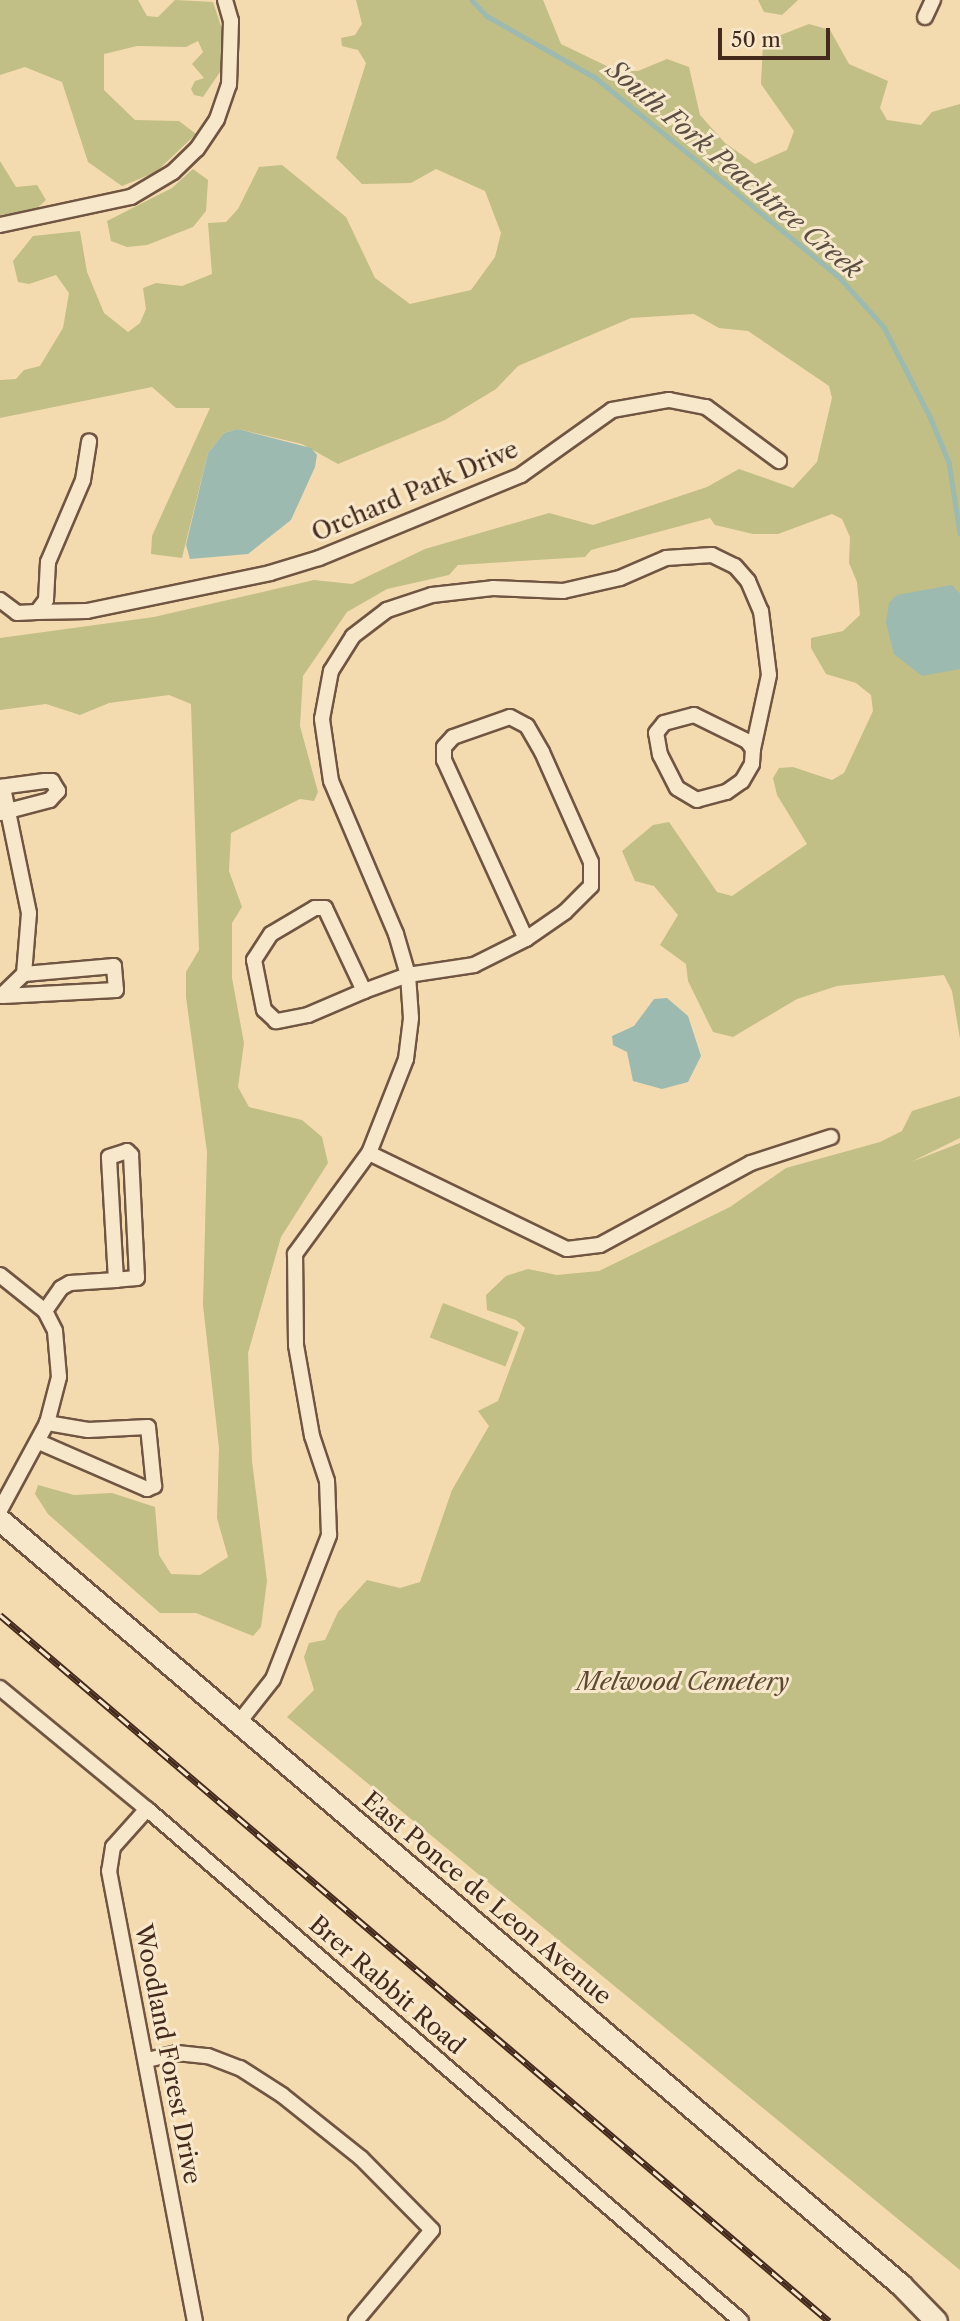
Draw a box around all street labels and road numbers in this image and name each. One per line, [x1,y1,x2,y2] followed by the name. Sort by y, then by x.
[307,434,523,548] street label: Orchard Park Drive
[356,1785,618,2011] street label: East Ponce de Leon Avenue
[303,1909,471,2061] street label: Brer Rabbit Road
[129,1922,207,2186] street label: Woodland Forest Drive

